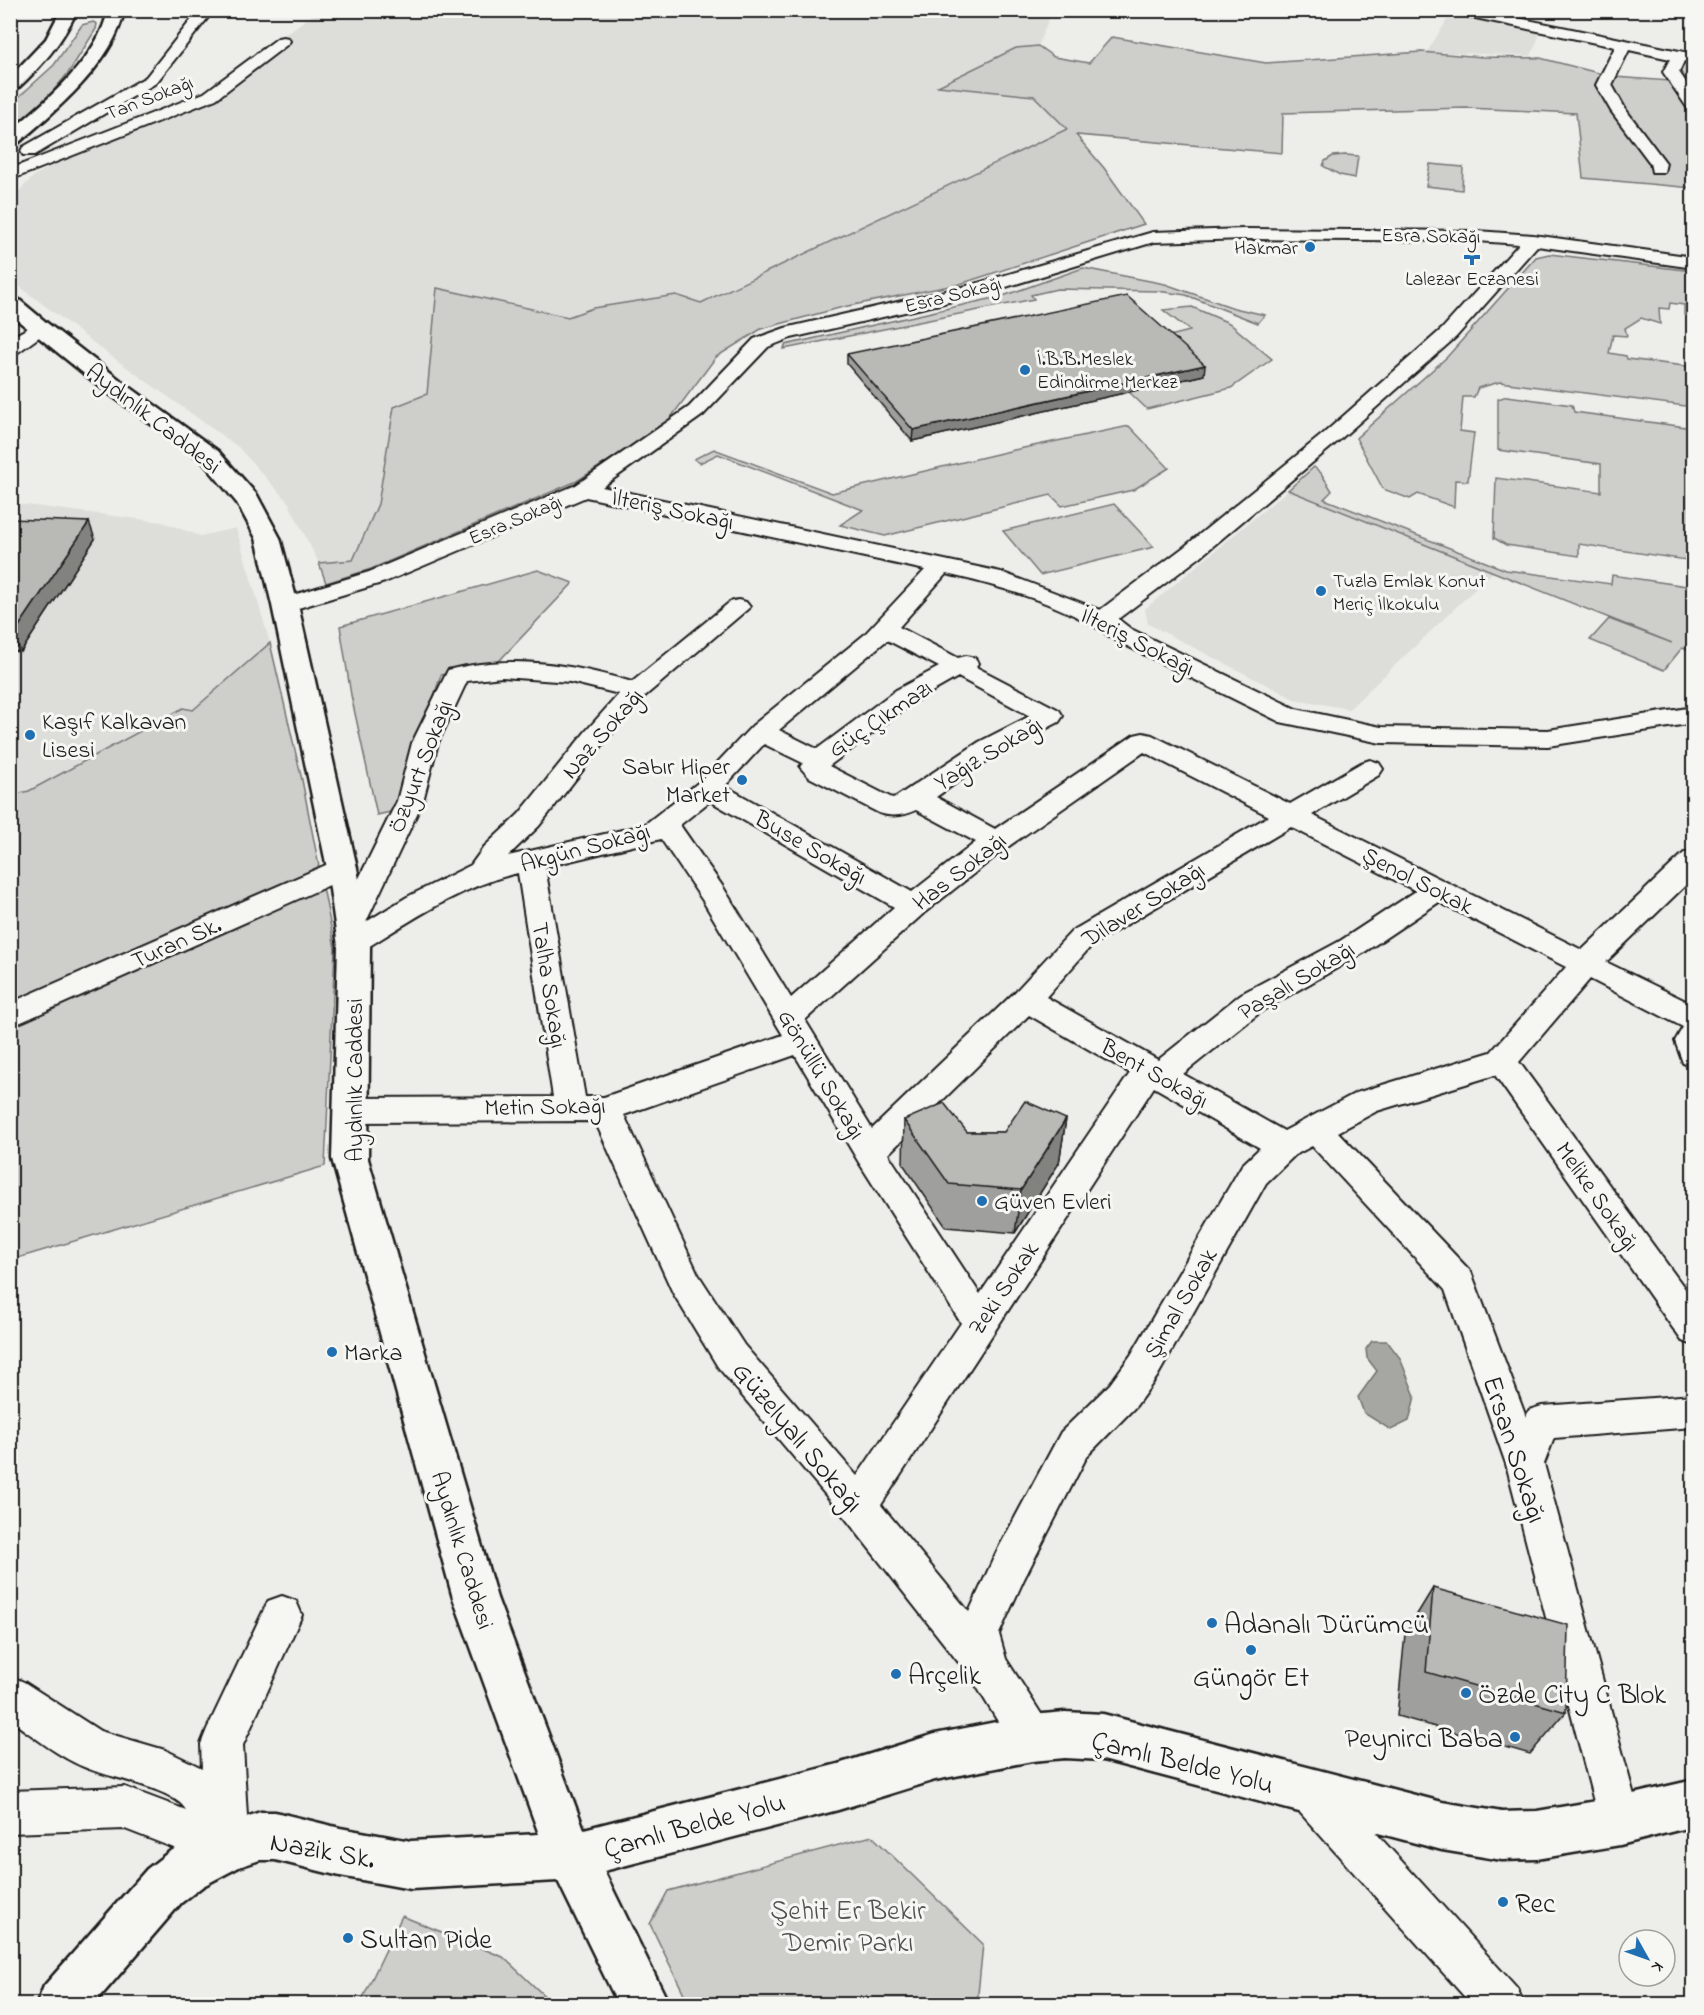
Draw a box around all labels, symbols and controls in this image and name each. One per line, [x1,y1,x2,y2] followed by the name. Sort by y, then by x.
[102,69,198,130] street label: Tan Sokağı
[1381,222,1481,254] street label: Esra Sokağı
[1234,235,1299,264] place label: Hakmar
[1303,240,1317,254] marker: Hakmar
[1465,250,1479,264] marker: Lalezar Eczanesi
[1405,266,1539,295] place label: Lalezar Eczanesi
[902,270,1005,323] street label: Esra Sokağı
[1037,346,1178,398] place label: İ.B.B.Meslek Edindirme Merkez
[77,356,228,485] street label: Aydınlık Caddesi
[1018,363,1032,377] marker: İ.B.B.Meslek Edindirme Merkez
[608,481,737,541] street label: İlteriş Sokağı
[465,489,568,555] street label: Esra Sokağı
[1333,568,1486,620] place label: Tuzla Emlak Konut Meriç İlkokulu
[1314,584,1328,598] marker: Tuzla Emlak Konut Meriç İlkokulu
[1074,599,1200,687] street label: İlteriş Sokağı
[822,672,941,768] street label: Güç Çıkmazı
[554,681,654,788] street label: Naz Sokağı
[381,695,465,839] street label: Özyurt Sokağı
[42,706,186,769] place label: Kaşıf Kalkavan Lisesi
[928,709,1050,801] street label: Yağız Sokağı
[23,728,37,742] marker: Kaşıf Kalkavan Lisesi
[622,751,731,814] place label: Sabır Hiper Market
[735,773,749,787] marker: Sabır Hiper Market
[746,802,872,895] street label: Buse Sokağı
[517,815,655,884] street label: Akgün Sokağı
[906,825,1015,921] street label: Has Sokağı
[1355,839,1479,925] street label: Şenol Sokak
[1075,854,1212,958] street label: Dilaver Sokağı
[126,909,228,980] street label: Turan Sk.
[520,920,575,1051] street label: Talha Sokağı
[1232,933,1362,1031] street label: Paşalı Sokağı
[339,998,375,1162] street label: Aydınlık Caddesi
[767,1003,873,1147] street label: Gönüllü Sokağı
[1093,1031,1214,1119] street label: Bent Sokağı
[484,1090,606,1127] street label: Metin Sokağı
[1545,1136,1647,1259] street label: Melike Sokağı
[994,1186,1112,1221] place label: Güven Evleri
[975,1194,989,1208] marker: Güven Evleri
[961,1235,1050,1343] street label: Zeki Sokak
[1136,1242,1228,1366] street label: Şimal Sokak
[344,1337,402,1372] place label: Marka
[325,1345,339,1359] marker: Marka
[721,1354,872,1523] street label: Güzelyalı Sokağı
[1470,1371,1556,1529] street label: Ersan Sokağı
[419,1467,501,1634] street label: Aydınlık Caddesi
[1224,1606,1429,1647] place label: Adanalı Dürümcü
[1205,1616,1219,1630] marker: Adanalı Dürümcü
[1244,1643,1258,1657] marker: Güngör Et
[908,1657,982,1698] place label: Arçelik
[1193,1659,1309,1700] place label: Güngör Et
[889,1667,903,1681] marker: Arçelik
[1478,1676,1667,1717] place label: Özde City C Blok
[1459,1686,1473,1700] marker: Özde City C Blok
[1344,1720,1503,1761] place label: Peynirci Baba
[1087,1722,1278,1807] street label: Çamlı Belde Yolu
[1508,1730,1522,1744] marker: Peynirci Baba
[599,1783,790,1871] street label: Çamlı Belde Yolu
[267,1823,378,1882] street label: Nazik Sk.
[1515,1885,1556,1926] place label: Rec
[770,1892,926,1965] park label: Şehit Er Bekir Demir Parkı
[1496,1895,1510,1909] marker: Rec
[360,1921,492,1962] place label: Sultan Pide
[1617,1928,1677,1988] north arrow
[341,1931,355,1945] marker: Sultan Pide
[1644,1956,1669,1978] text: K

